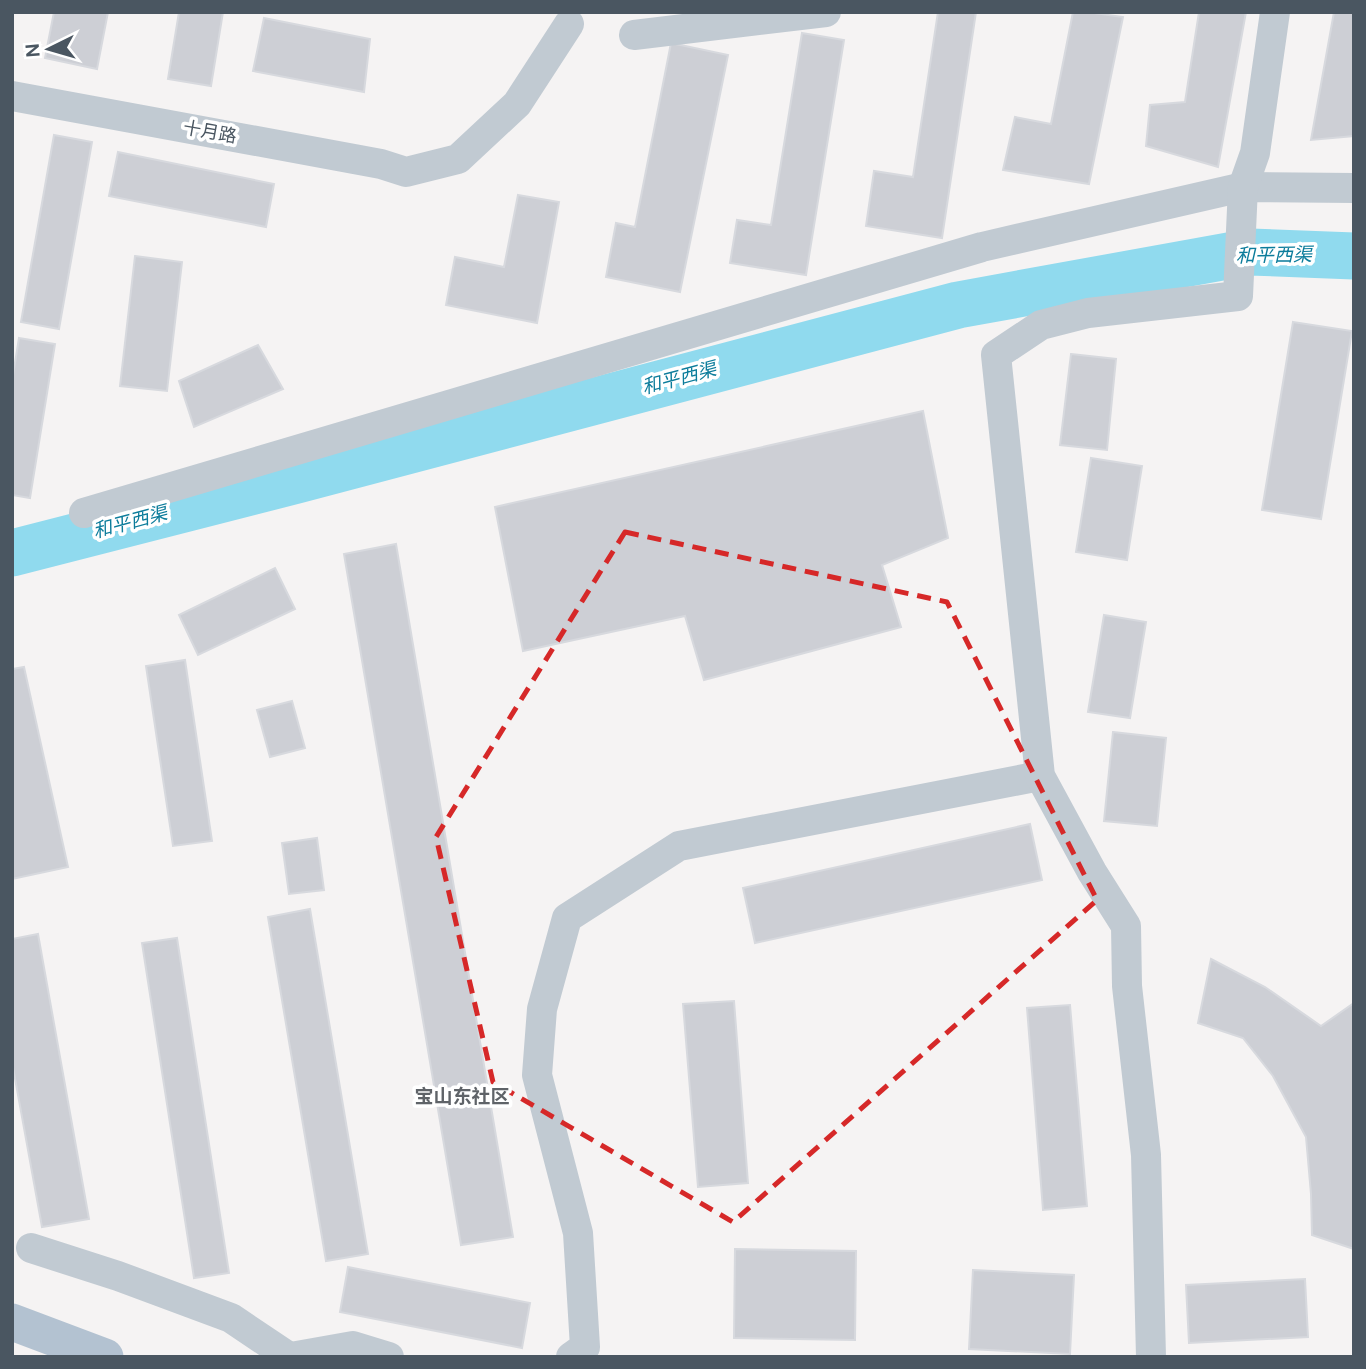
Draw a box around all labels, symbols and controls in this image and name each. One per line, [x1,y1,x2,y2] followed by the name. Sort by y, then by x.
[14,14,84,84] north arrow
[20,42,46,58] text: N
[181,115,239,149] street label: 十月路
[1236,242,1315,268] water label: 和平西渠
[639,355,722,400] water label: 和平西渠
[90,499,173,544] water label: 和平西渠
[414,1084,510,1109] district label: 宝山东社区

